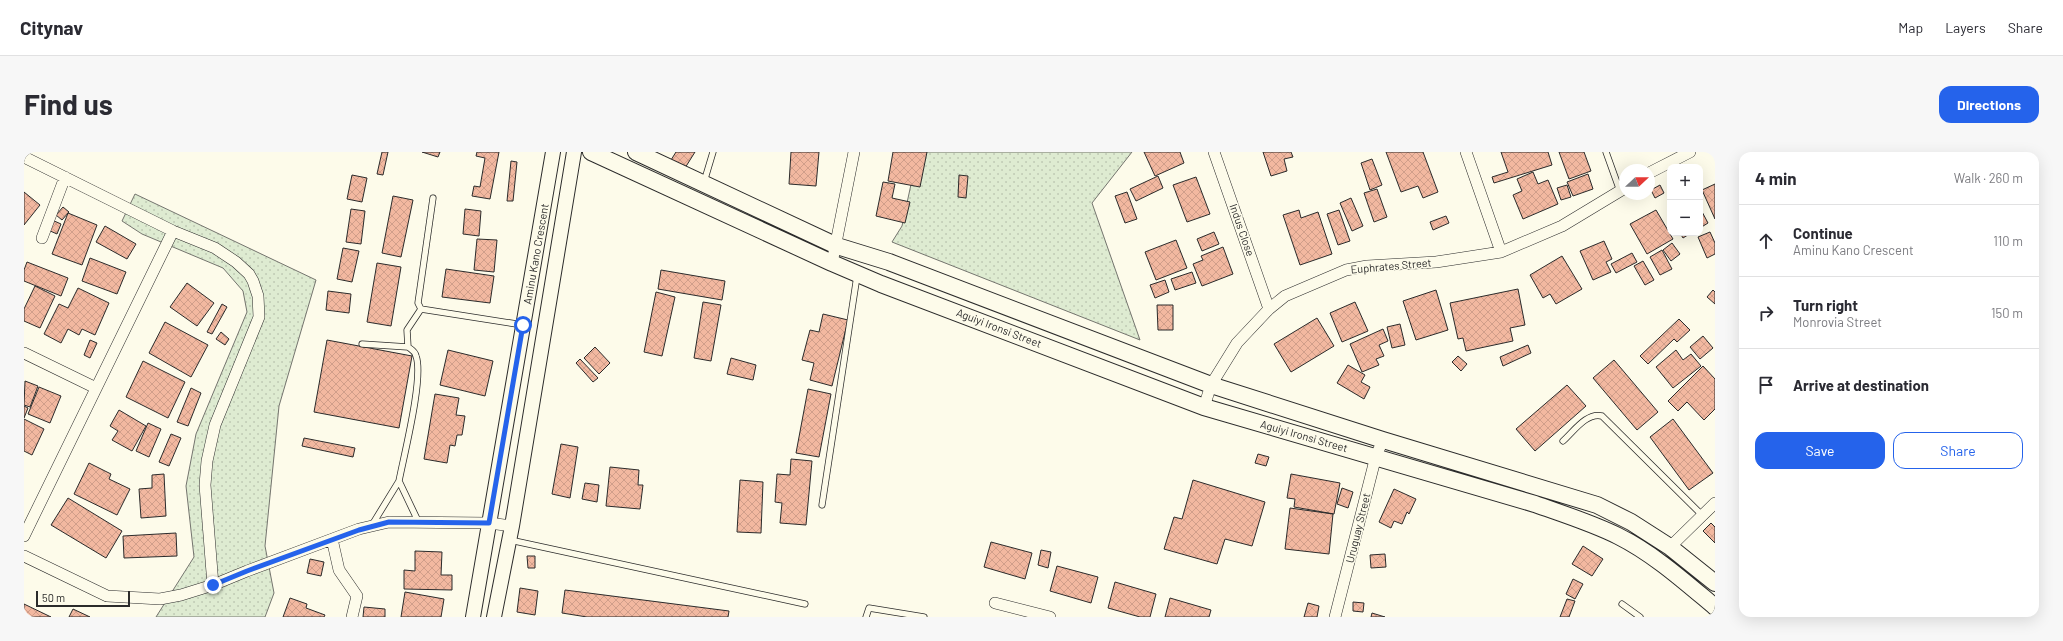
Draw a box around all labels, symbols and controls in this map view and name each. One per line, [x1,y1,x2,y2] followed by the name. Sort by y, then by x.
[20,16,83,39] text: Citynav
[1898,19,1923,36] text: Map
[1945,19,1986,36] text: Layers
[2008,19,2043,36] text: Share
[1939,86,2039,123] button: Directions
[24,87,113,121] text: Find us
[1619,164,1655,200] north arrow
[1667,164,1703,236] map controls
[1667,164,1703,200] button: +
[1755,168,1797,188] text: 4 min
[1954,170,2023,186] text: Walk · 260 m
[1667,200,1703,236] button: −
[520,202,551,305] street label: Aminu Kano Crescent
[1227,202,1258,258] street label: Indus Close
[1793,224,1853,242] text: Continue
[1755,230,1777,252] icon: ahead
[1993,233,2023,249] text: 110 m
[1793,242,1914,258] text: Aminu Kano Crescent
[1350,255,1432,276] street label: Euphrates Street
[1793,296,1858,314] text: Turn right
[1755,302,1777,324] icon: right
[955,305,1044,350] street label: Aguiyi Ironsi Street
[1991,305,2023,321] text: 150 m
[1793,314,1882,330] text: Monrovia Street
[514,316,532,334] route start
[1755,374,1777,396] icon: arrive
[1793,376,1929,394] text: Arrive at destination
[1259,417,1349,454] street label: Aguiyi Ironsi Street
[1755,432,1885,469] button: Save
[1893,432,2023,469] button: Share
[1343,492,1372,564] street label: Uruguay Street
[204,576,222,594] route end
[36,589,130,608] scale bar
[42,591,65,604] text: 50 m

